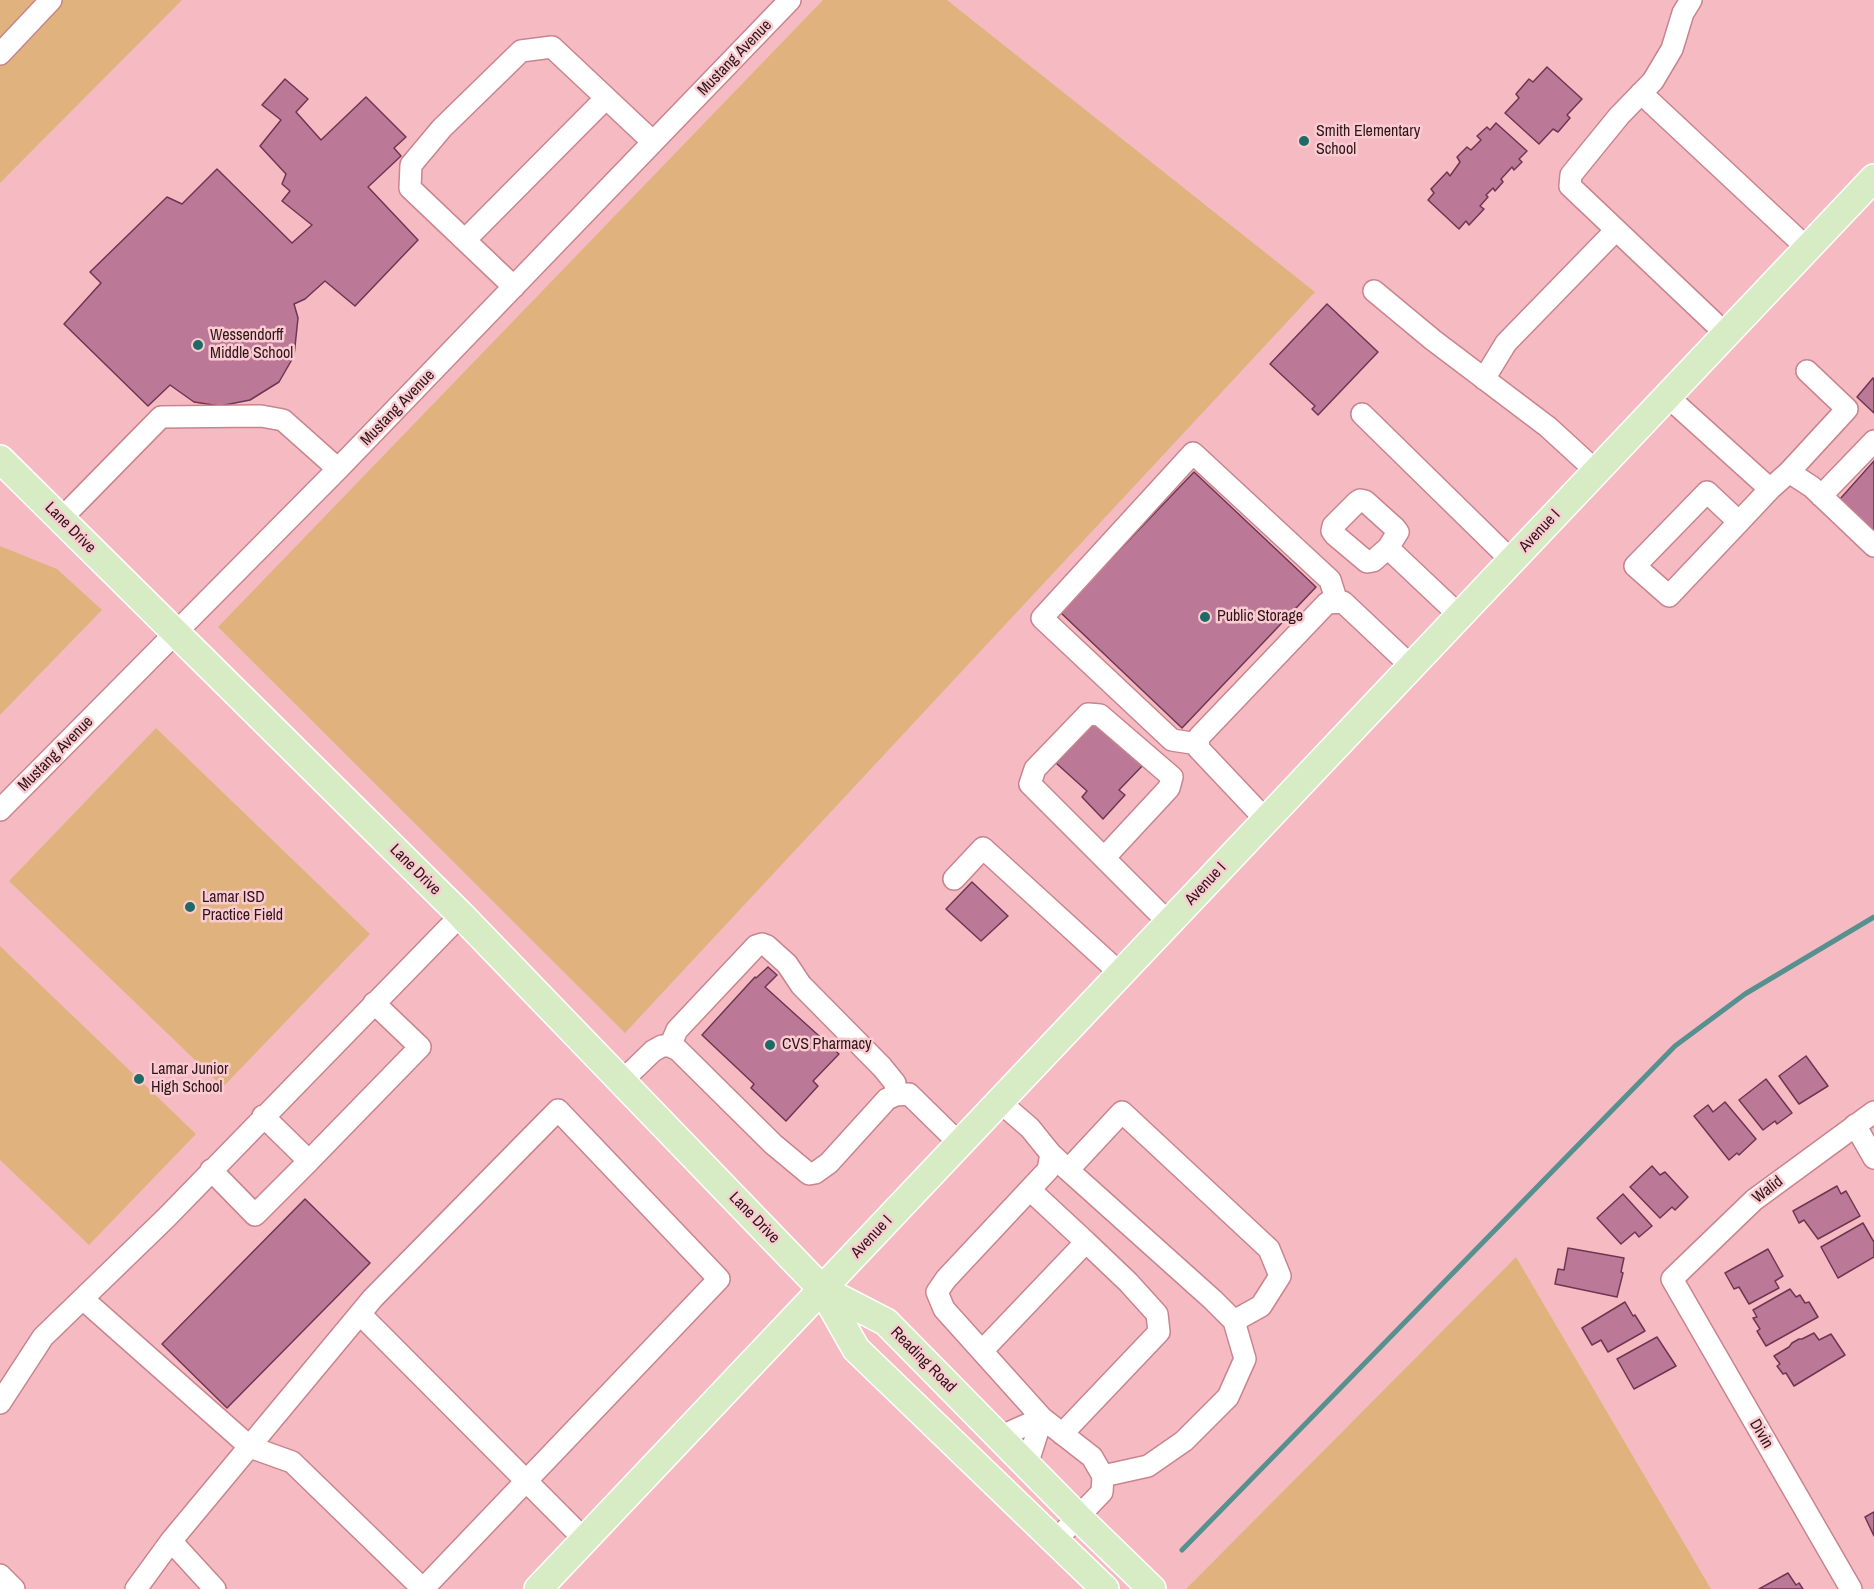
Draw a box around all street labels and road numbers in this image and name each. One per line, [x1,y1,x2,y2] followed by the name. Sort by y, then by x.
[694,16,776,100] street label: Mustang Avenue
[357,366,439,450] street label: Mustang Avenue
[41,499,99,557] street label: Lane Drive
[1515,506,1565,556] street label: Avenue I
[14,712,98,796] street label: Mustang Avenue
[386,841,444,899] street label: Lane Drive
[1181,859,1231,909] street label: Avenue I
[1749,1172,1787,1208] street label: Walid
[725,1188,783,1248] street label: Lane Drive
[847,1212,897,1262] street label: Avenue I
[886,1323,960,1397] street label: Reading Road
[1745,1416,1777,1452] street label: Divin

